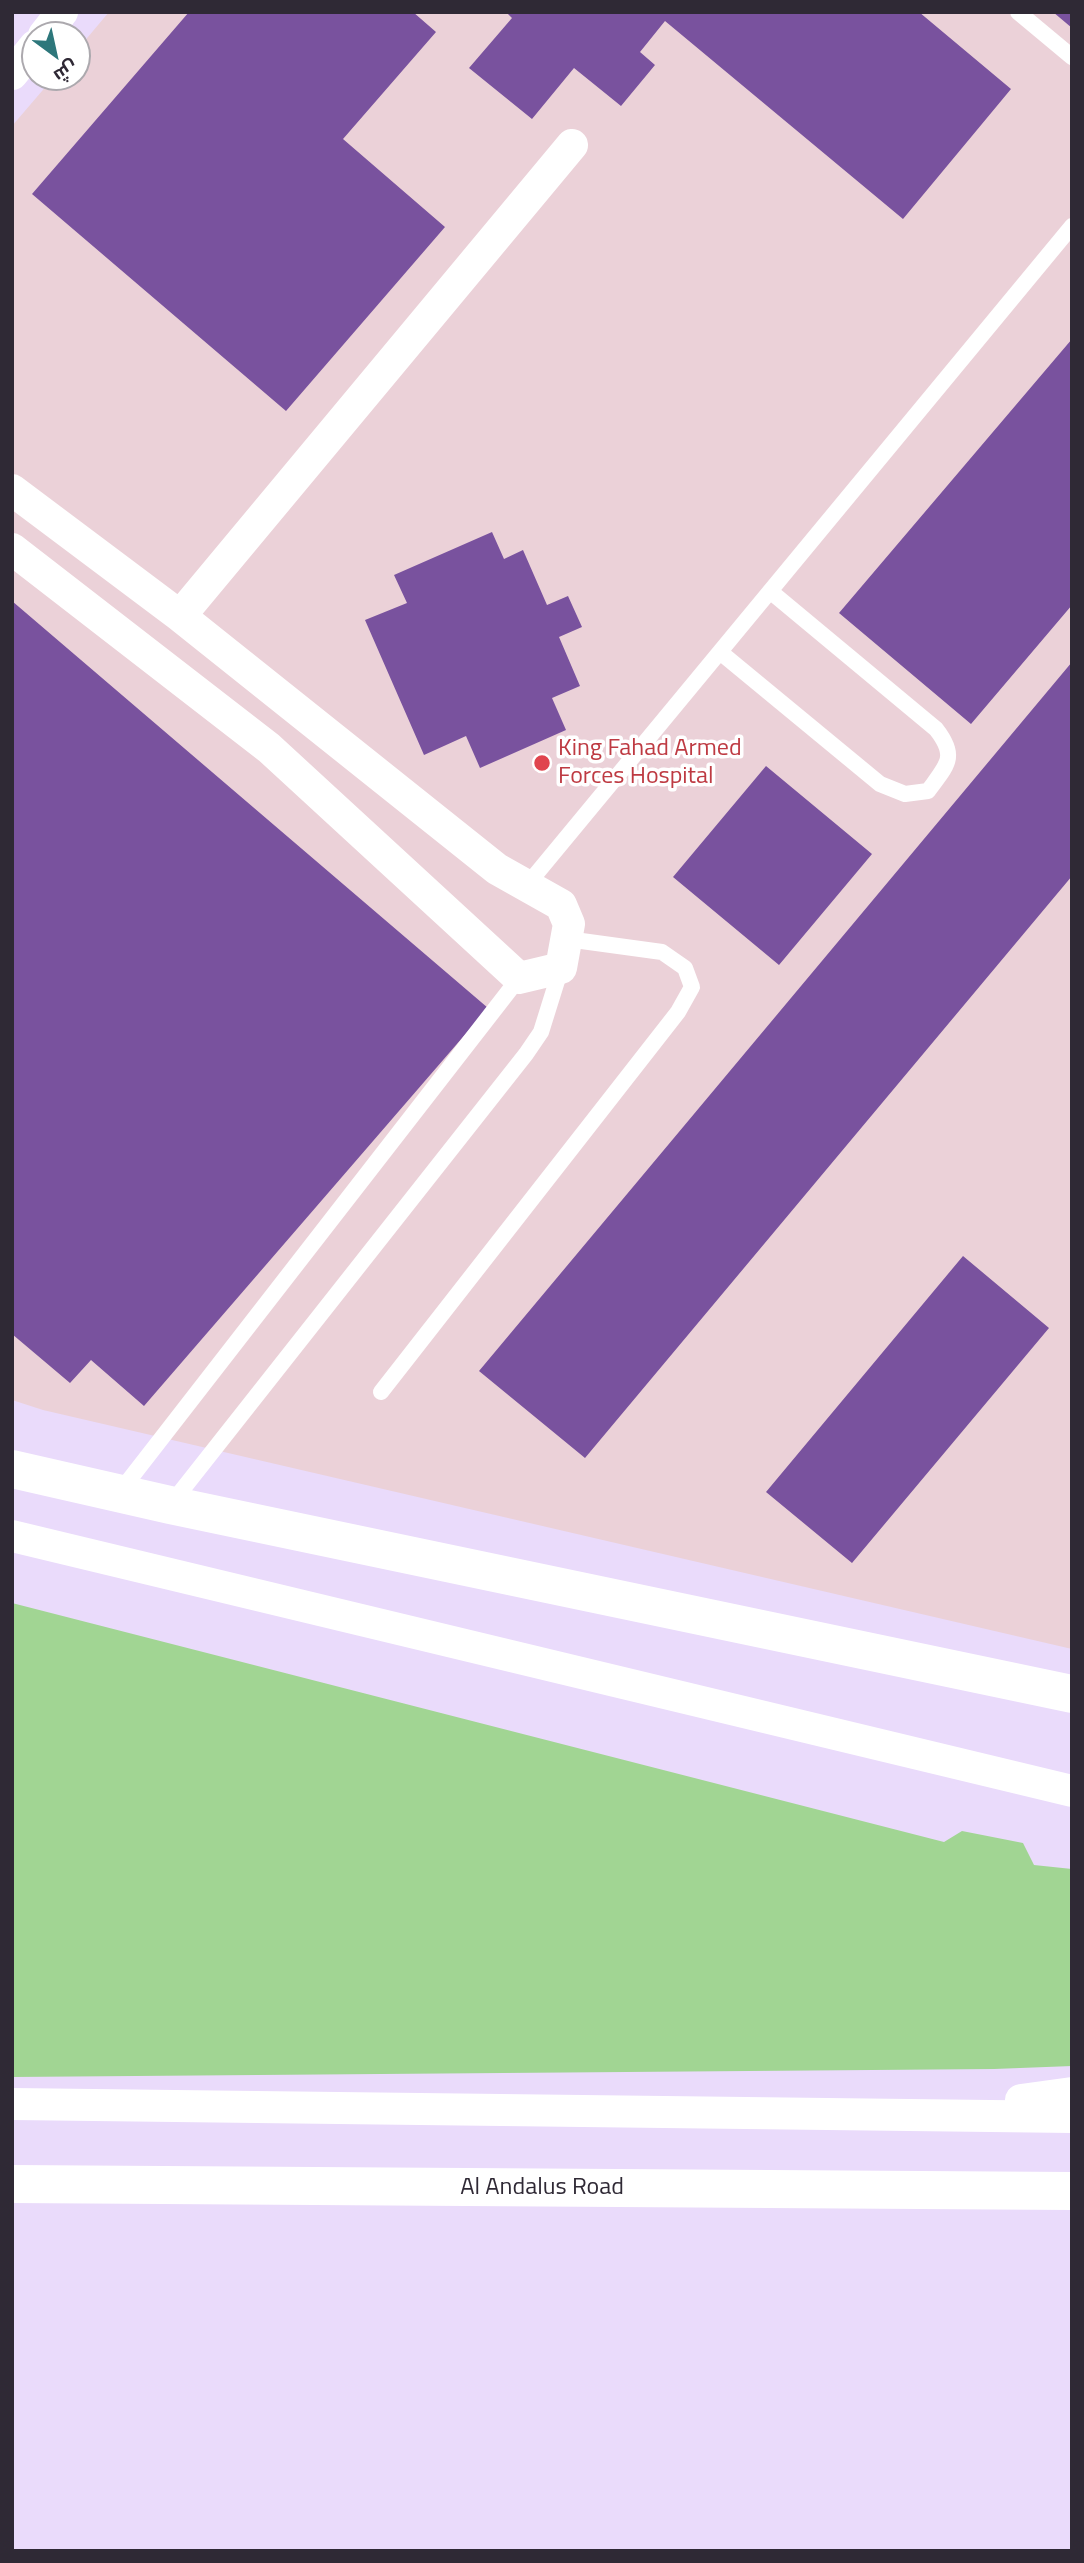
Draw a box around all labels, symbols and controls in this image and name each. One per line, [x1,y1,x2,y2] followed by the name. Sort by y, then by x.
[21,21,91,91] north arrow
[49,54,85,91] text: ش
[558,735,742,791] place label: King Fahad Armed Forces Hospital
[532,753,552,773] marker: King Fahad Armed Forces Hospital
[460,2174,624,2202] street label: Al Andalus Road

